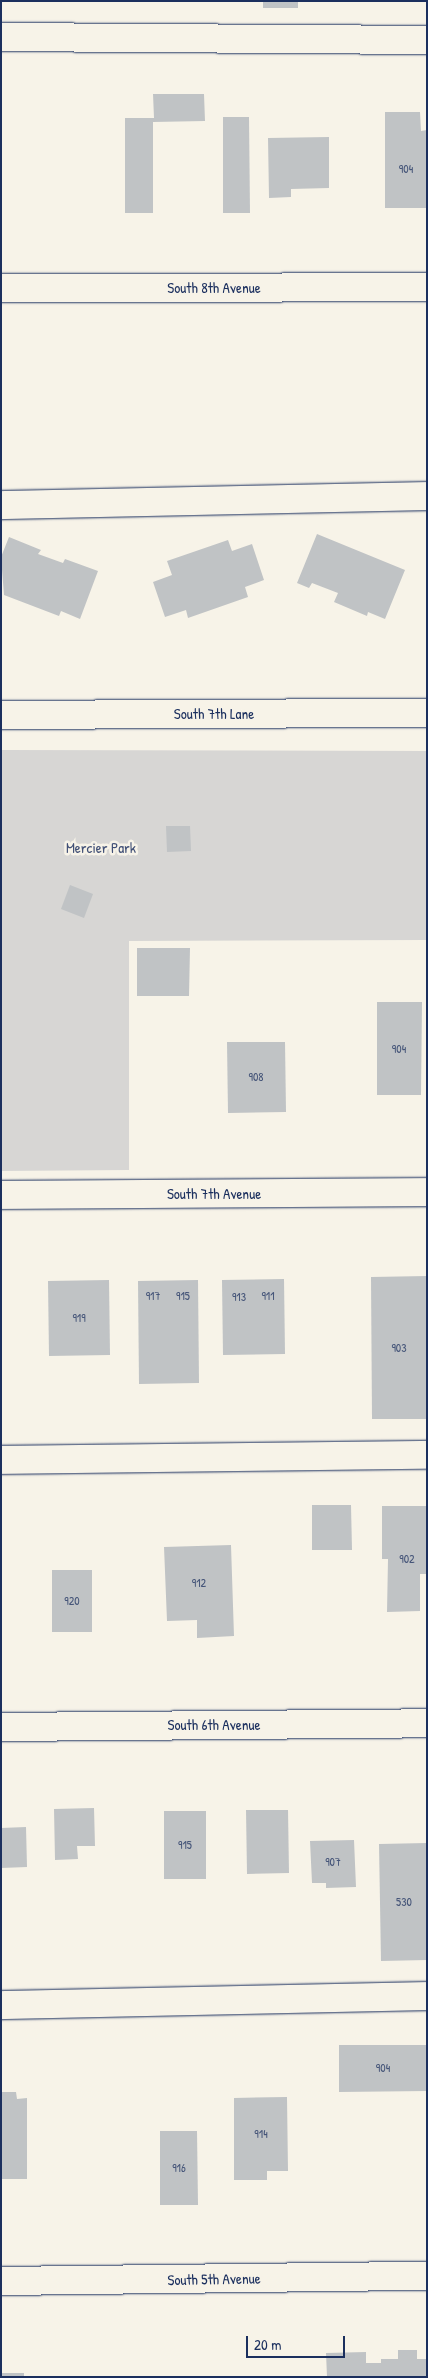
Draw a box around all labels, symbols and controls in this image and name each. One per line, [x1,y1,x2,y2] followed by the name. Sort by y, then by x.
[399,162,413,176] house number: 904
[167,279,261,297] street label: South 8th Avenue
[174,705,254,723] street label: South 7th Lane
[66,839,136,857] park label: Mercier Park
[392,1042,406,1056] house number: 904
[249,1070,263,1084] house number: 908
[167,1185,261,1203] street label: South 7th Avenue
[146,1289,160,1303] house number: 917
[176,1289,190,1303] house number: 915
[261,1289,275,1303] house number: 911
[232,1290,246,1304] house number: 913
[72,1311,86,1325] house number: 919
[391,1341,407,1355] house number: 903
[399,1552,415,1566] house number: 902
[192,1576,206,1590] house number: 912
[64,1594,80,1608] house number: 920
[168,1716,260,1734] street label: South 6th Avenue
[178,1838,192,1852] house number: 915
[325,1855,341,1869] house number: 907
[396,1895,412,1909] house number: 530
[376,2061,390,2075] house number: 904
[254,2127,268,2141] house number: 914
[172,2161,186,2175] house number: 916
[167,2269,261,2289] street label: South 5th Avenue
[248,2326,347,2358] scale bar
[254,2334,281,2355] text: 20 m

